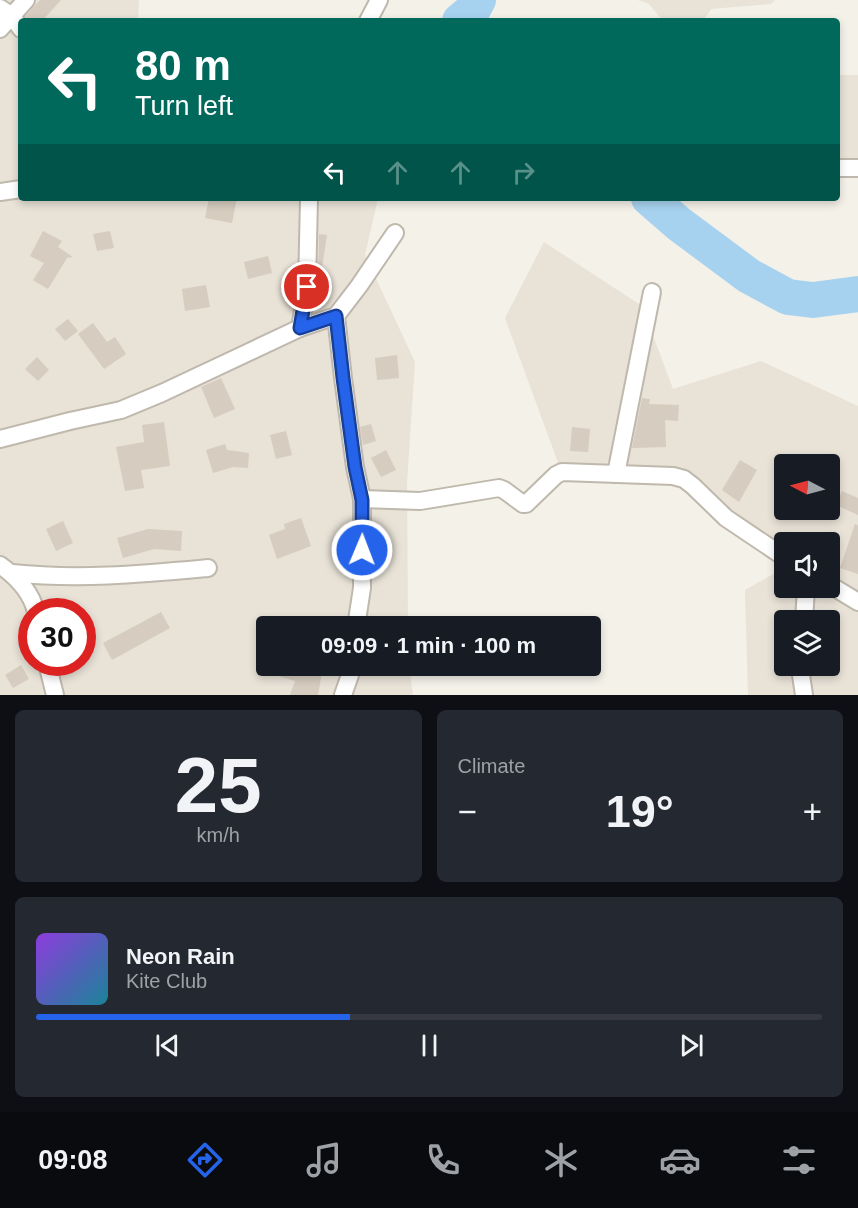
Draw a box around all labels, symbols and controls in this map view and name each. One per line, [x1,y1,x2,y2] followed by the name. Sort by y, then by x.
[36,42,114,120] icon: left
[135,42,231,89] text: 80 m
[135,91,233,121] text: Turn left
[318,156,351,189] icon: left
[381,156,414,189] icon: ahead
[444,156,477,189] icon: ahead
[507,156,540,189] icon: right
[281,261,332,312] pin
[290,270,323,303] icon: arrive
[774,454,840,520] north arrow
[774,454,840,676] map controls
[330,518,394,582] position arrow
[774,532,840,598] button: sound
[18,598,96,676] speed limit sign: 30
[774,610,840,676] button: layers
[321,633,536,658] text: 09:09 · 1 min · 100 m
[175,741,262,829] text: 25
[458,755,525,777] text: Climate
[606,786,674,837] text: 19°
[458,793,477,830] text: −
[803,793,822,830] text: +
[197,824,240,846] text: km/h
[126,944,235,969] text: Neon Rain
[126,970,207,992] text: Kite Club
[151,1029,184,1062] icon: previous
[413,1029,446,1062] icon: pause
[675,1029,708,1062] icon: next
[184,1139,226,1181] icon: directions
[303,1139,345,1181] icon: music
[422,1139,464,1181] icon: phone
[540,1139,582,1181] icon: climate
[659,1139,701,1181] icon: car
[778,1139,820,1181] icon: filters
[38,1145,107,1175] text: 09:08

